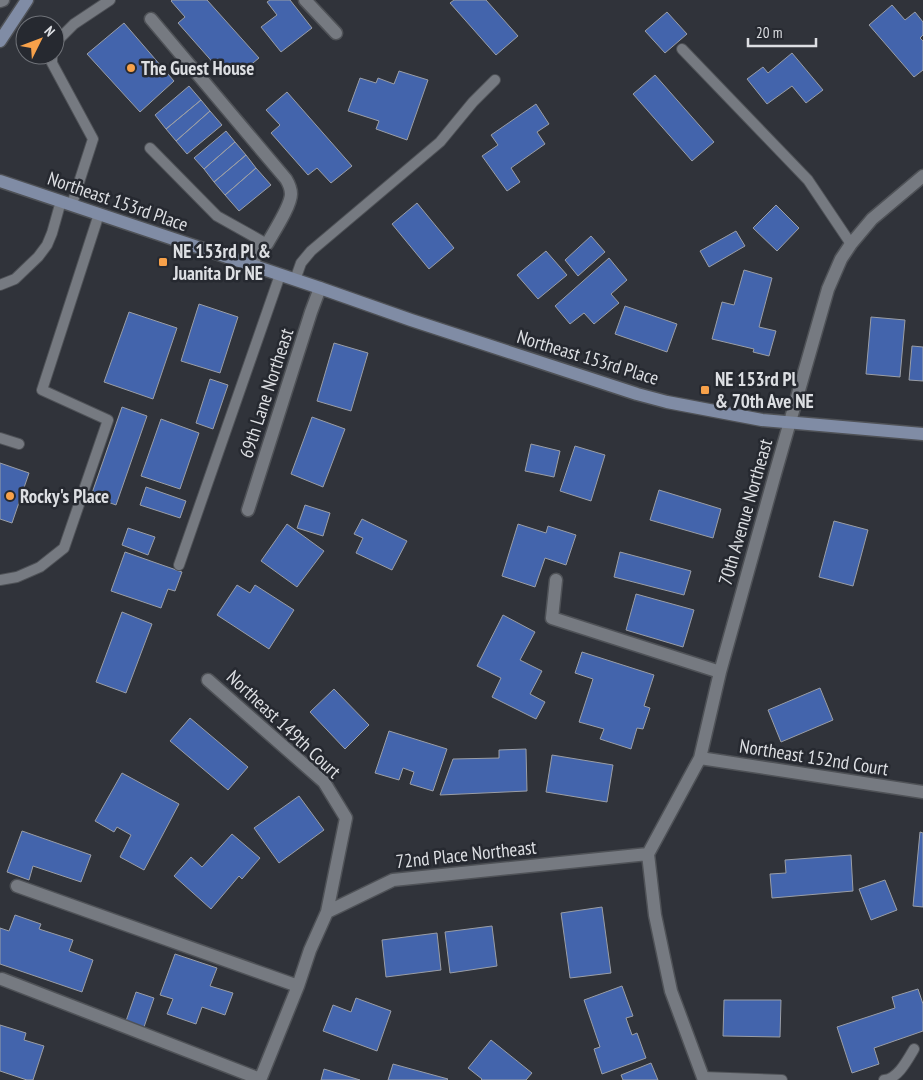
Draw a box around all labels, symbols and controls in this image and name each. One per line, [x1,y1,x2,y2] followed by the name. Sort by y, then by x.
[15,15,65,65] north arrow
[748,15,816,47] scale bar
[40,22,59,40] text: N
[756,23,782,42] text: 20 m
[141,56,254,80] place label: The Guest House
[125,62,137,74] marker: The Guest House
[45,166,191,236] street label: Northeast 153rd Place
[172,239,271,285] place label: NE 153rd Pl & Juanita Dr NE
[157,256,169,268] marker: NE 153rd Pl & Juanita Dr NE
[234,324,298,461] street label: 69th Lane Northeast
[514,324,662,390] street label: Northeast 153rd Place
[715,367,814,413] place label: NE 153rd Pl & 70th Ave NE
[699,384,711,396] marker: NE 153rd Pl & 70th Ave NE
[713,435,778,588] street label: 70th Avenue Northeast
[20,484,109,508] place label: Rocky's Place
[4,490,16,502] marker: Rocky's Place
[222,665,347,784] street label: Northeast 149th Court
[738,733,891,781] street label: Northeast 152nd Court
[394,835,538,873] street label: 72nd Place Northeast

